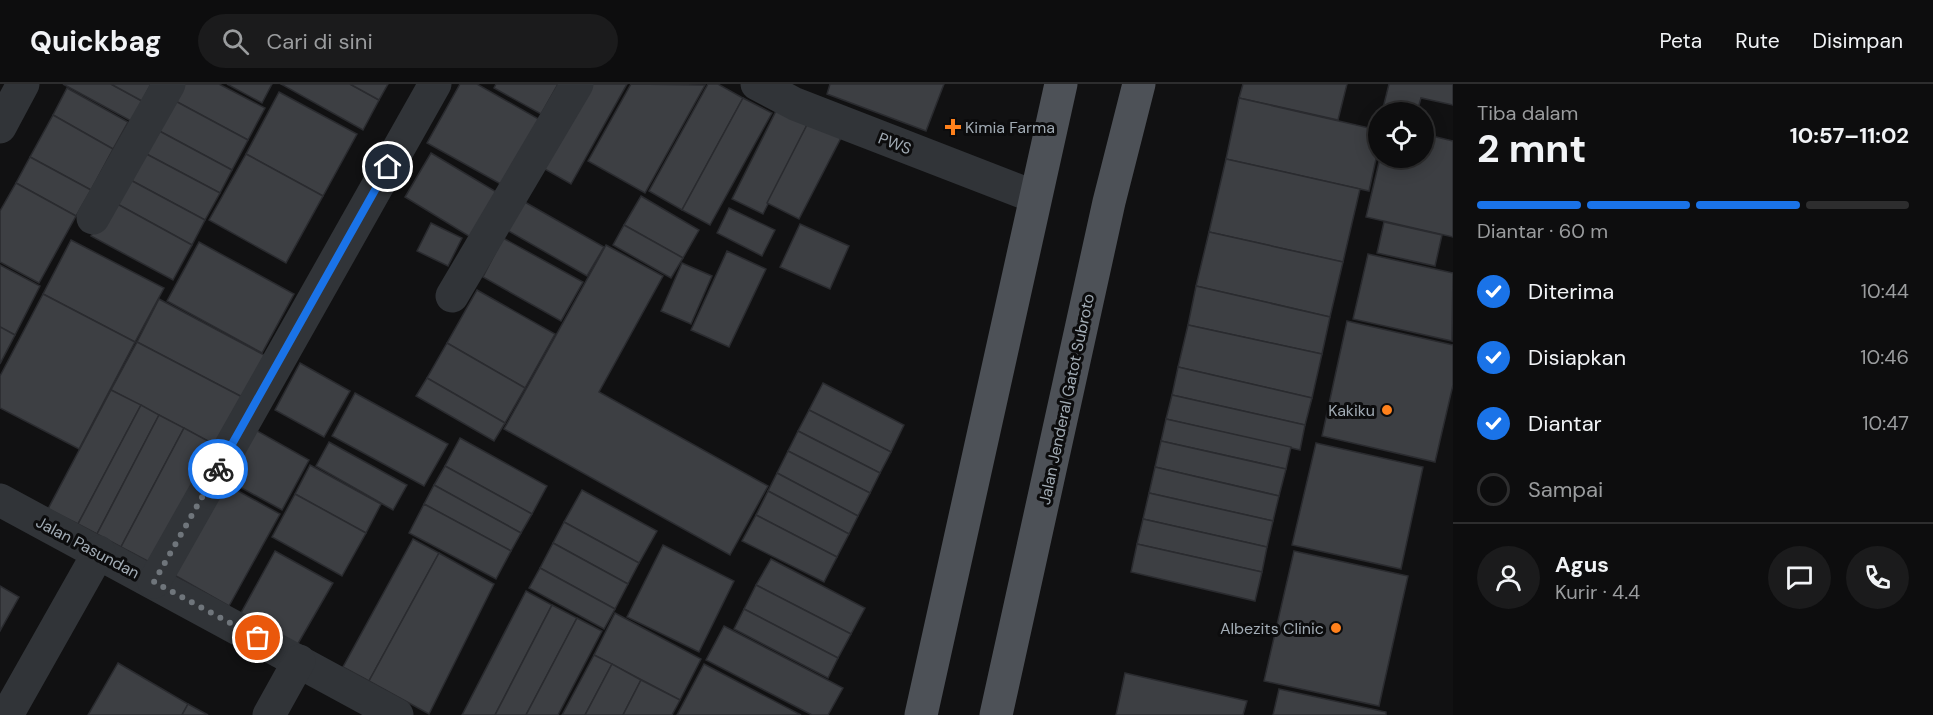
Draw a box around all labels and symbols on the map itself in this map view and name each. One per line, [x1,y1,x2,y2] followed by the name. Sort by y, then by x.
[965,117,1055,138] place label: Kimia Farma
[946,120,960,134] marker: Kimia Farma
[875,128,914,159] street label: PWS
[362,141,413,192] pin
[1034,292,1099,507] street label: Jalan Jenderal Gatot Subroto
[1328,400,1375,421] place label: Kakiku
[1380,403,1394,417] marker: Kakiku
[188,439,248,499] courier
[32,511,143,584] street label: Jalan Pasundan
[232,612,283,663] pin
[1220,618,1324,639] place label: Albezits Clinic
[1329,621,1343,635] marker: Albezits Clinic

